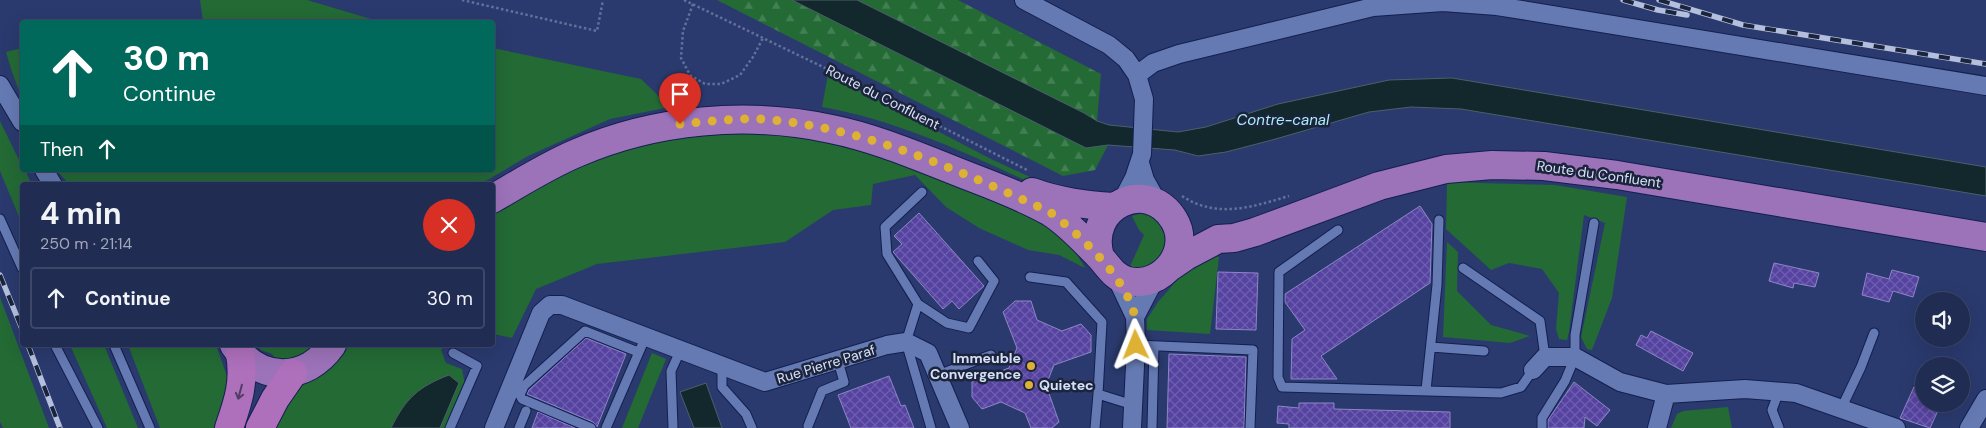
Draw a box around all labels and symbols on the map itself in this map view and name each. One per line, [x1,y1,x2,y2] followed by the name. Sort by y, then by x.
[823,61,943,133] street label: Route du Confluent
[659,73,701,124] pin
[1237,110,1330,130] water label: Contre-canal
[1536,156,1662,192] street label: Route du Confluent
[1109,318,1161,370] position arrow
[775,340,878,388] street label: Rue Pierre Paraf
[930,349,1021,383] place label: Immeuble Convergence
[1025,360,1037,372] marker: Immeuble Convergence
[1039,376,1094,394] place label: Quietec
[1023,379,1035,391] marker: Quietec
[234,383,244,399] one-way arrow

